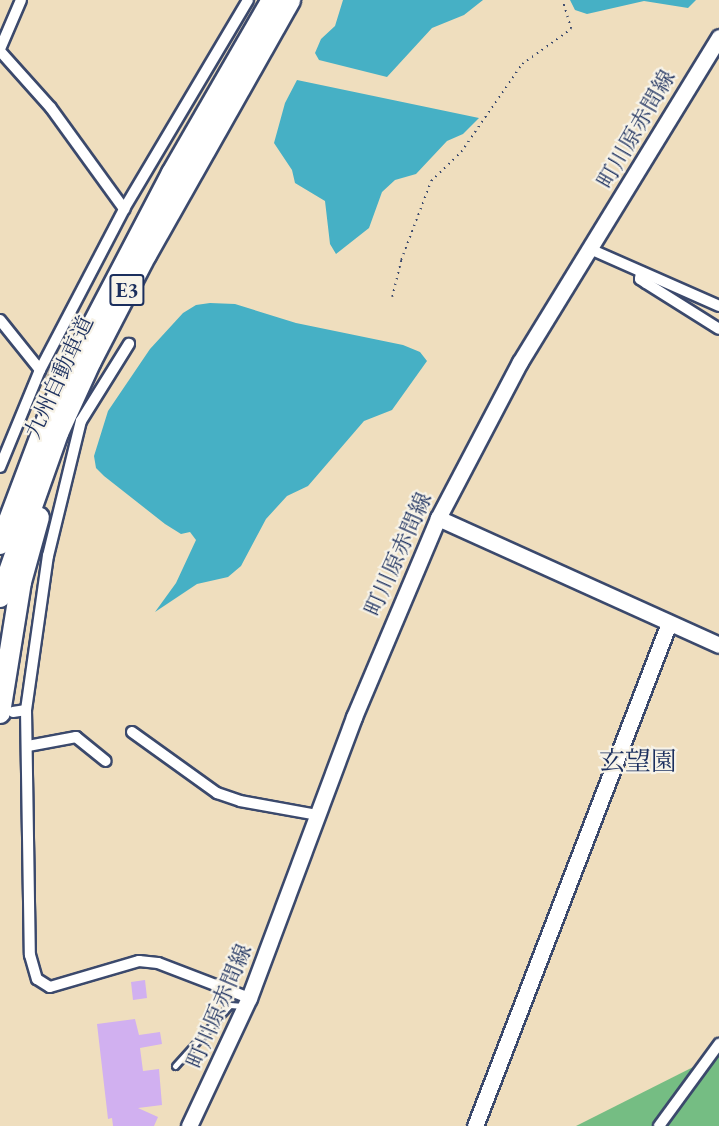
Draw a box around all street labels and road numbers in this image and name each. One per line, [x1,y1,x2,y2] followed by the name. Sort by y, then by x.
[592,65,680,193] street label: 町川原赤間線
[109,272,145,308] road number: E3
[19,312,99,442] street label: 九州自動車道
[359,488,437,620] street label: 町川原赤間線
[181,940,257,1072] street label: 町川原赤間線

